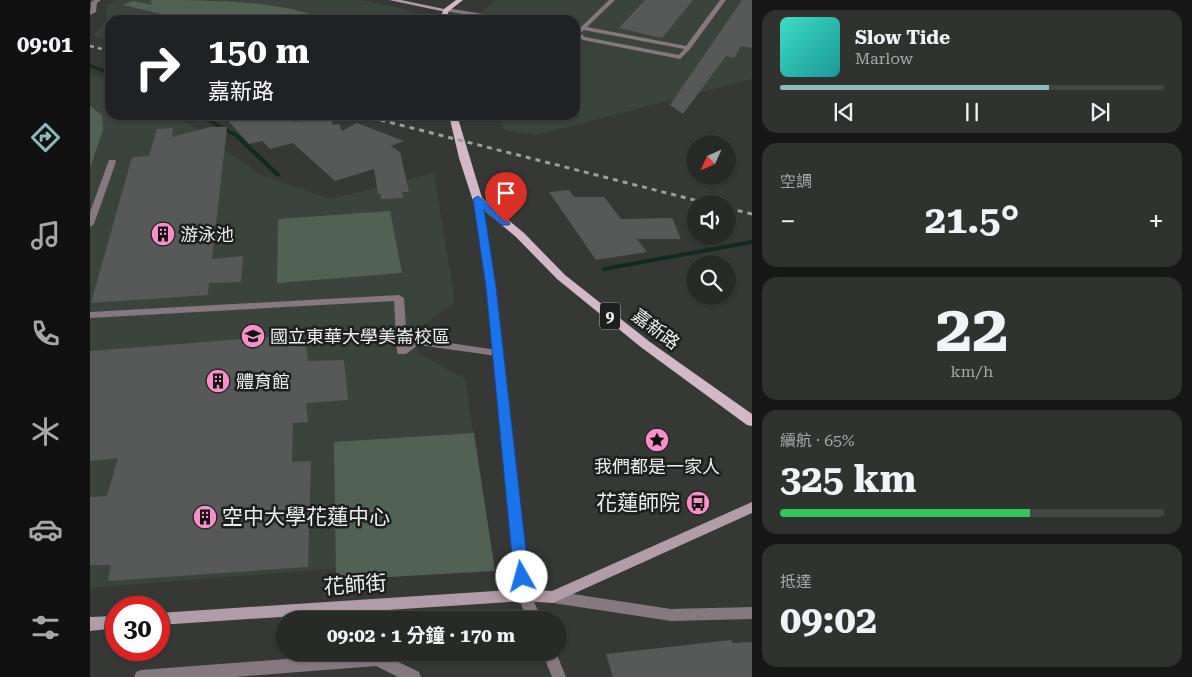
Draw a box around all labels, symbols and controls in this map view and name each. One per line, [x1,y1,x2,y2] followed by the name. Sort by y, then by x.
[855,26,950,49] text: Slow Tide
[208,31,309,72] text: 150 m
[17,32,73,57] text: 09:01
[125,35,190,100] icon: right
[855,49,913,68] text: Marlow
[208,79,274,104] text: 嘉新路
[830,98,858,126] icon: previous
[958,98,986,126] icon: pause
[1086,98,1114,126] icon: next
[28,120,63,155] icon: directions
[686,135,736,185] north arrow
[686,135,736,305] map controls
[485,172,527,223] pin
[780,172,812,191] text: 空調
[492,179,520,207] icon: arrive
[686,195,736,245] button: sound
[925,198,1019,242] text: 21.5°
[780,205,796,238] text: −
[1148,205,1164,238] text: +
[28,218,63,253] icon: music
[150,221,176,247] building icon: 游泳池
[180,224,234,245] place label: 游泳池
[686,255,736,305] button: search
[936,291,1008,367] text: 22
[600,302,620,330] road number: 9
[628,304,684,354] street label: 嘉新路
[28,316,63,351] icon: phone
[240,323,266,349] school or university icon: 國立東華大學美崙校區
[270,326,450,347] place label: 國立東華大學美崙校區
[951,362,993,381] text: km/h
[205,368,231,394] building icon: 體育館
[236,371,290,392] place label: 體育館
[28,414,63,449] icon: climate
[644,427,670,453] place icon: 我們都是一家人
[780,431,855,450] text: 續航 · 65%
[594,456,720,477] place label: 我們都是一家人
[780,457,916,501] text: 325 km
[685,490,711,516] bus stop icon: 花蓮師院
[596,491,680,515] place label: 花蓮師院
[192,504,218,530] building icon: 空中大學花蓮中心
[222,505,390,529] place label: 空中大學花蓮中心
[28,512,63,547] icon: car
[495,550,547,602] position arrow
[323,571,387,599] street label: 花師街
[780,572,812,591] text: 抵達
[105,596,170,661] speed limit sign: 30
[780,598,877,642] text: 09:02
[28,610,63,645] icon: filters
[327,624,515,647] text: 09:02 · 1 分鐘 · 170 m

